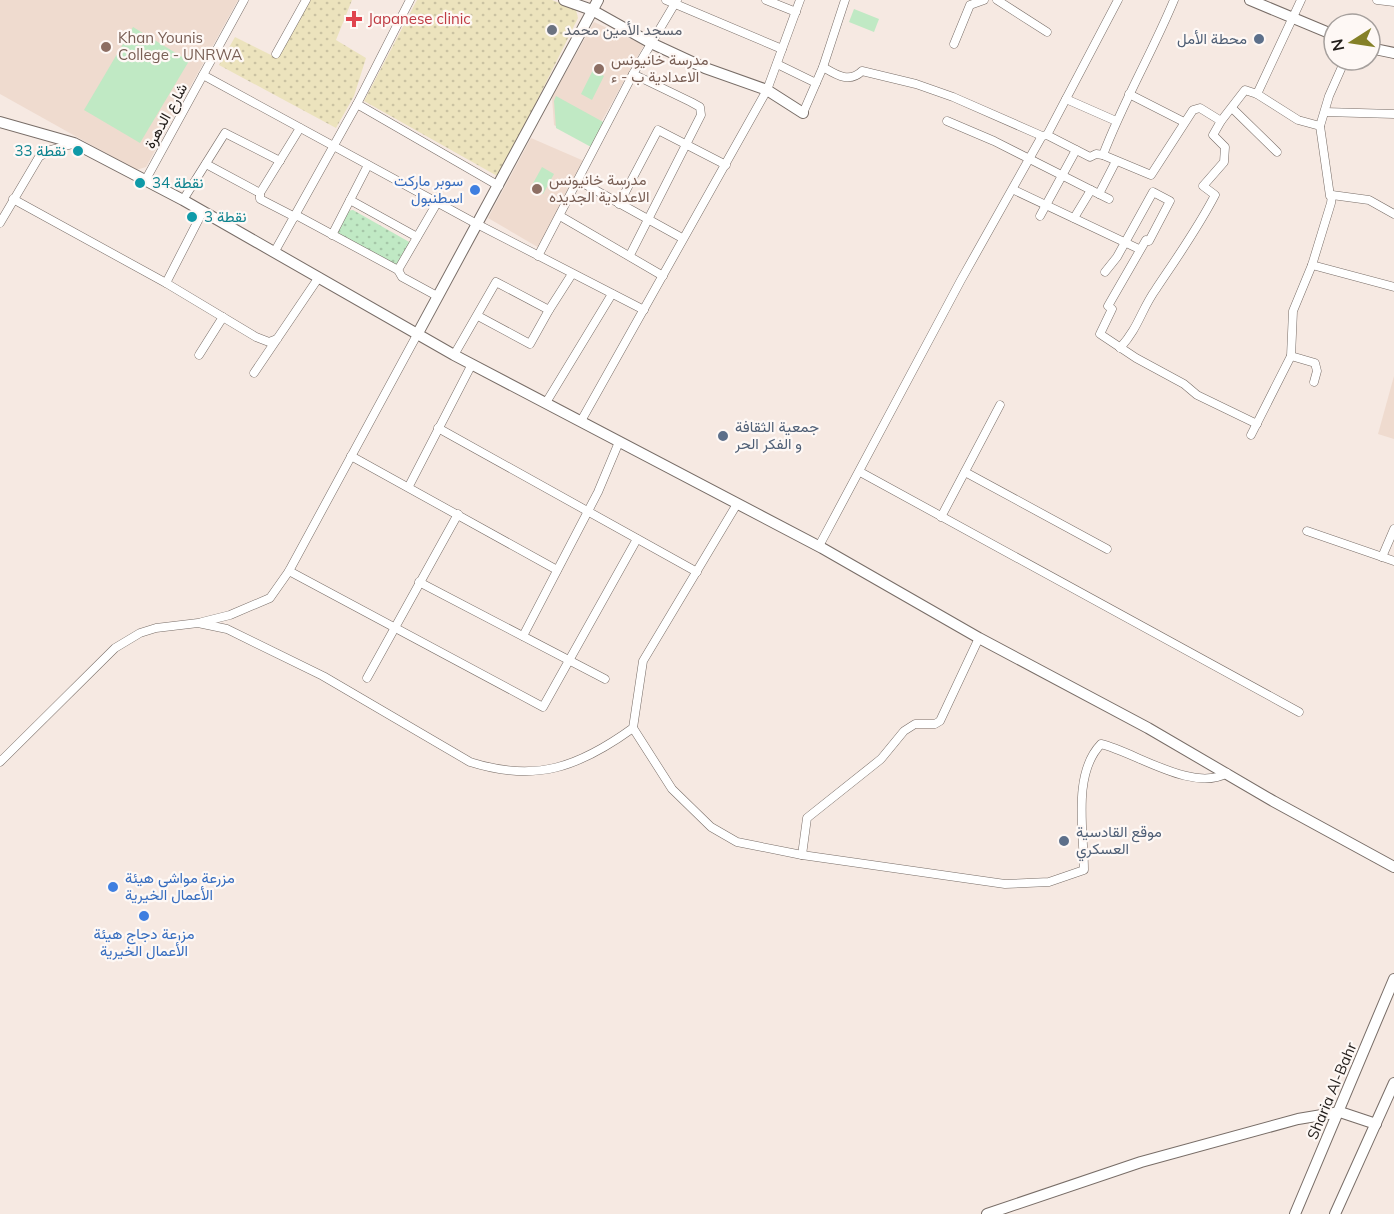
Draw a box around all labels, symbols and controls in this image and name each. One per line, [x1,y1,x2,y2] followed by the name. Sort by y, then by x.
[368,9,471,28] place label: Japanese clinic
[345,10,363,28] marker: Japanese clinic
[1322,12,1382,72] north arrow
[564,20,682,40] place label: مسجد الأمين محمد
[545,23,559,37] marker: مسجد الأمين محمد
[118,28,242,64] place label: Khan Younis College - UNRWA
[1177,29,1247,48] place label: محطة الأمل
[1252,32,1266,46] marker: محطة الأمل
[1326,37,1348,53] text: N
[99,40,113,54] marker: Khan Younis College - UNRWA
[611,50,708,86] place label: مدرسة خانيونس الاعدادية ب - ء
[592,62,606,76] marker: مدرسة خانيونس الاعدادية ب - ء
[140,80,193,153] street label: شارع الدهرة
[14,141,66,160] place label: نقطة 33
[71,144,85,158] marker: نقطة 33
[549,170,649,206] place label: مدرسة خانيونس الاعدادية الجديده
[394,171,463,207] place label: سوبر ماركت اسطنبول
[152,173,204,192] place label: نقطة 34
[133,176,147,190] marker: نقطة 34
[530,182,544,196] marker: مدرسة خانيونس الاعدادية الجديده
[468,183,482,197] marker: سوبر ماركت اسطنبول
[204,207,247,226] place label: نقطة 3
[185,210,199,224] marker: نقطة 3
[734,417,819,453] place label: جمعية الثقافة و الفكر الحر
[716,429,730,443] marker: جمعية الثقافة و الفكر الحر
[1076,822,1162,862] place label: موقع القادسية العسكري
[1057,834,1071,848] marker: موقع القادسية العسكري
[125,868,235,904] place label: مزرعة مواشي هيئة الأعمال الخيرية
[106,880,120,894] marker: مزرعة مواشي هيئة الأعمال الخيرية
[137,909,151,923] marker: مزرعة دجاج هيئة الأعمال الخيرية
[93,924,195,960] place label: مزرعة دجاج هيئة الأعمال الخيرية
[1303,1039,1361,1142] street label: Sharia Al-Bahr

